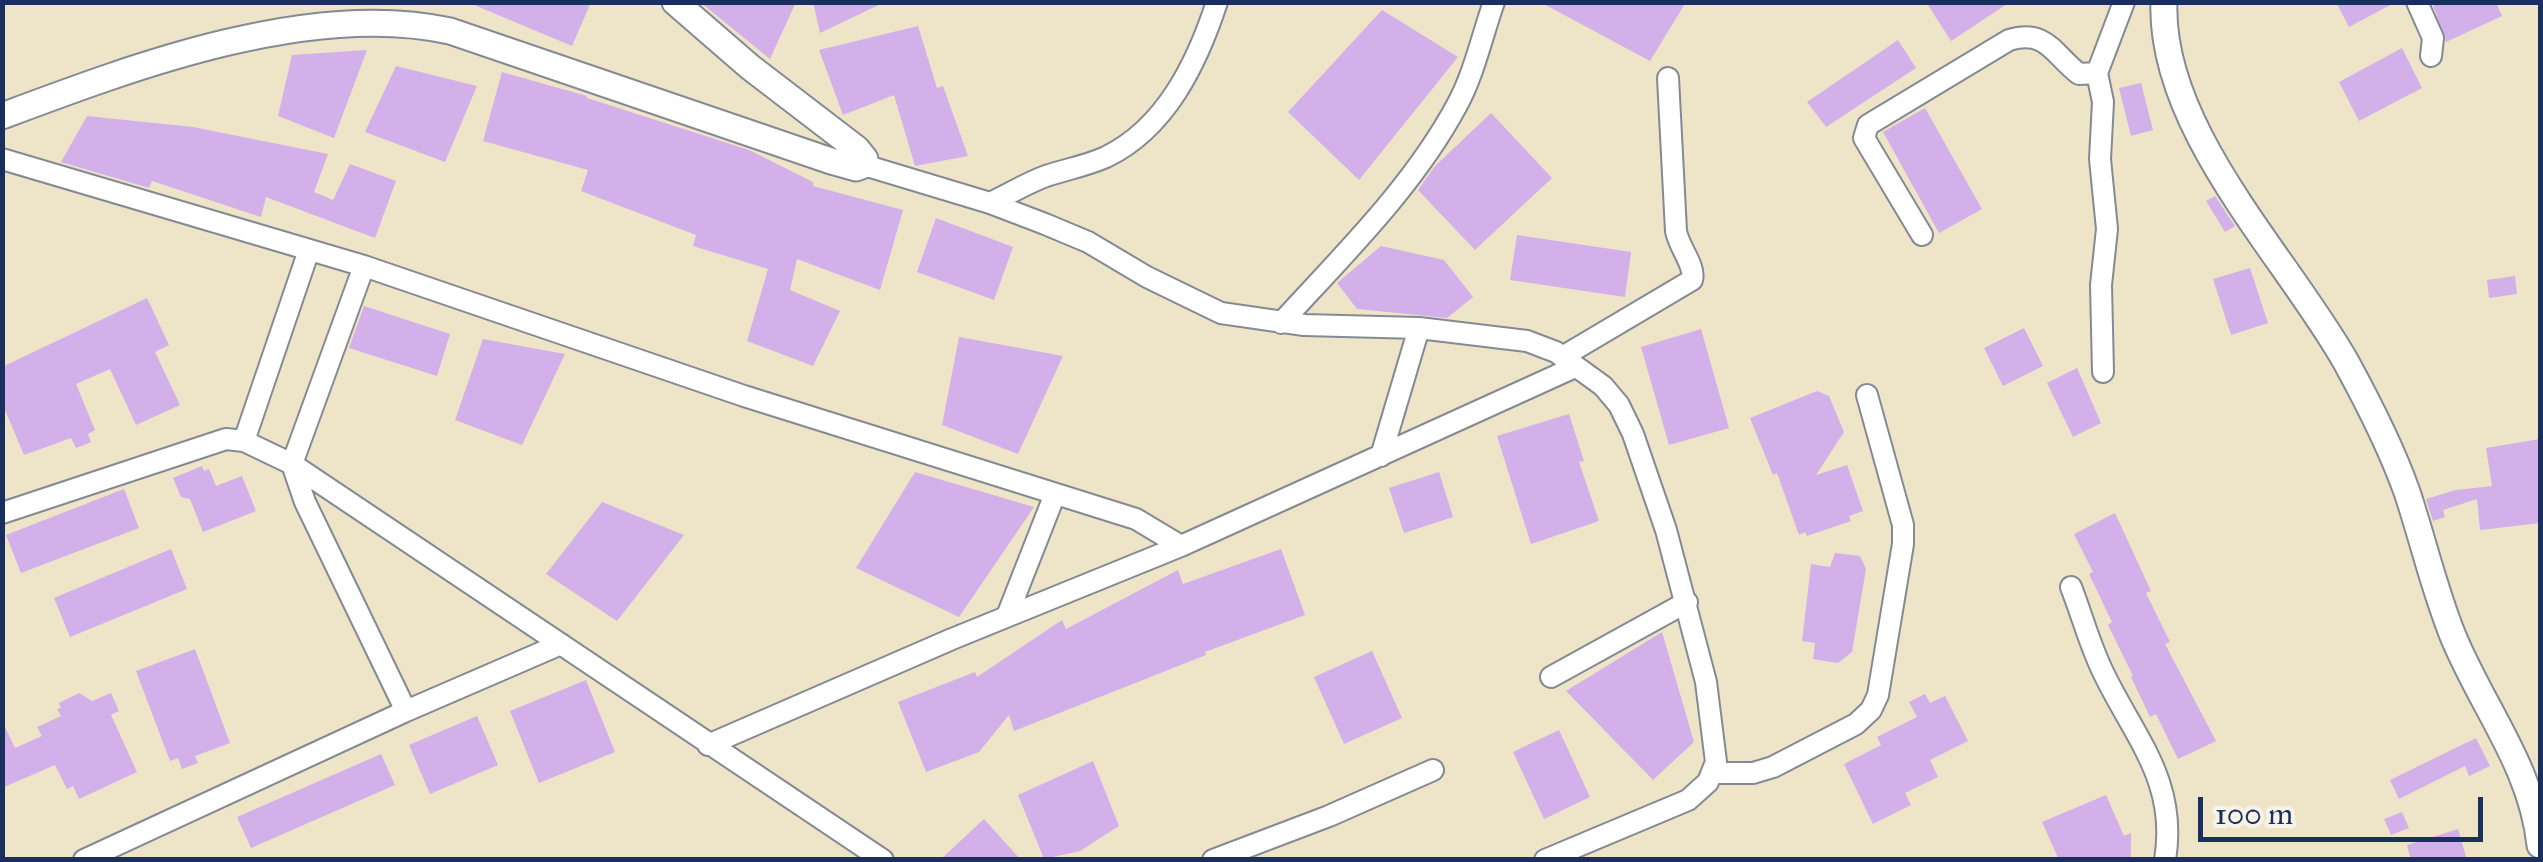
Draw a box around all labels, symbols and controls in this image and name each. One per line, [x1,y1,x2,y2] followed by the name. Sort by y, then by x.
[2203,777,2488,839] scale bar
[2215,796,2293,832] text: 100 m

